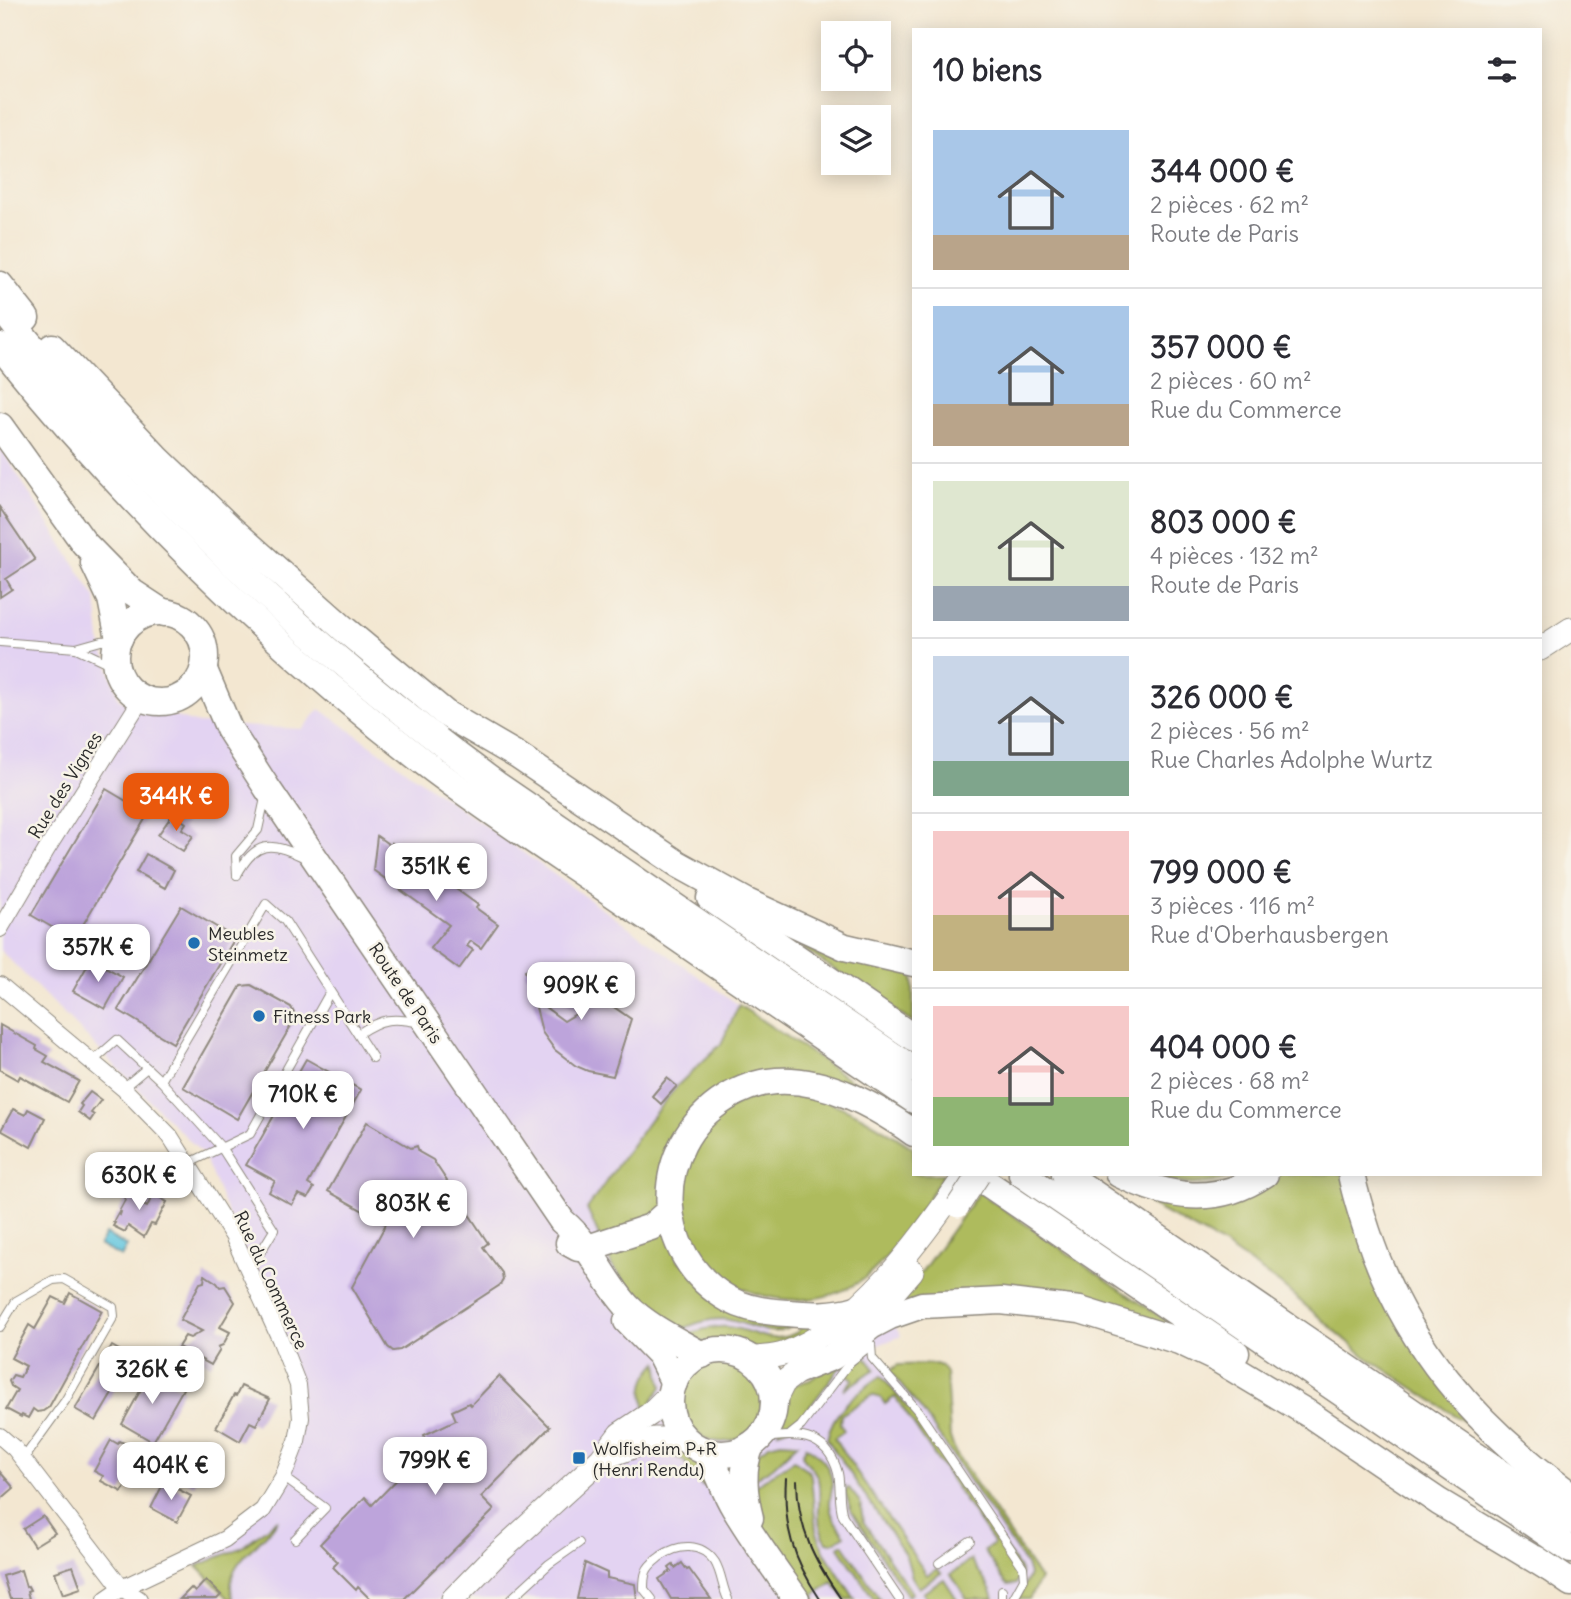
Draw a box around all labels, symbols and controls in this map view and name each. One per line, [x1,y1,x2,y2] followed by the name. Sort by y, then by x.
[821,21,891,175] map controls
[821,21,891,91] button: locate
[933,51,1042,89] text: 10 biens
[1483,51,1521,89] icon: filters
[821,105,891,175] button: layers
[1150,152,1295,190] text: 344 000 €
[989,158,1073,242] icon: home
[1150,190,1309,219] text: 2 pièces · 62 m²
[1150,219,1299,248] text: Route de Paris
[1150,328,1292,366] text: 357 000 €
[989,334,1073,418] icon: home
[1150,366,1312,395] text: 2 pièces · 60 m²
[1150,395,1342,424] text: Rue du Commerce
[1150,503,1297,541] text: 803 000 €
[989,509,1073,593] icon: home
[1150,541,1319,570] text: 4 pièces · 132 m²
[1150,570,1299,599] text: Route de Paris
[1150,678,1294,716] text: 326 000 €
[989,684,1073,768] icon: home
[1150,716,1310,745] text: 2 pièces · 56 m²
[23,727,107,843] street label: Rue des Vignes
[1150,745,1433,774] text: Rue Charles Adolphe Wurtz
[119,774,233,833] pin: 344K €
[139,781,213,810] text: 344K €
[379,844,493,903] pin: 351K €
[401,851,471,880] text: 351K €
[1150,853,1292,891] text: 799 000 €
[989,859,1073,943] icon: home
[1150,891,1315,920] text: 3 pièces · 116 m²
[1150,920,1389,949] text: Rue d'Oberhausbergen
[208,922,288,966] place label: Meubles Steinmetz
[41,925,155,984] pin: 357K €
[62,932,134,961] text: 357K €
[186,935,202,951] marker: Meubles Steinmetz
[364,938,448,1048] street label: Route de Paris
[524,962,638,1022] pin: 909K €
[543,970,619,999] text: 909K €
[273,1005,371,1028] place label: Fitness Park
[251,1008,267,1024] marker: Fitness Park
[1150,1028,1297,1066] text: 404 000 €
[989,1034,1073,1118] icon: home
[1150,1066,1310,1095] text: 2 pièces · 68 m²
[246,1072,360,1131] pin: 710K €
[268,1079,338,1108] text: 710K €
[1150,1095,1342,1124] text: Rue du Commerce
[82,1152,196,1212] pin: 630K €
[101,1160,177,1189] text: 630K €
[356,1180,470,1240] pin: 803K €
[375,1188,451,1217] text: 803K €
[229,1207,313,1353] street label: Rue du Commerce
[95,1346,209,1406] pin: 326K €
[115,1354,189,1383] text: 326K €
[593,1437,717,1481] place label: Wolfisheim P+R (Henri Rendu)
[378,1438,492,1497] pin: 799K €
[114,1442,228,1502] pin: 404K €
[399,1445,471,1474] text: 799K €
[133,1450,209,1479] text: 404K €
[571,1450,587,1466] marker: Wolfisheim P+R (Henri Rendu)

